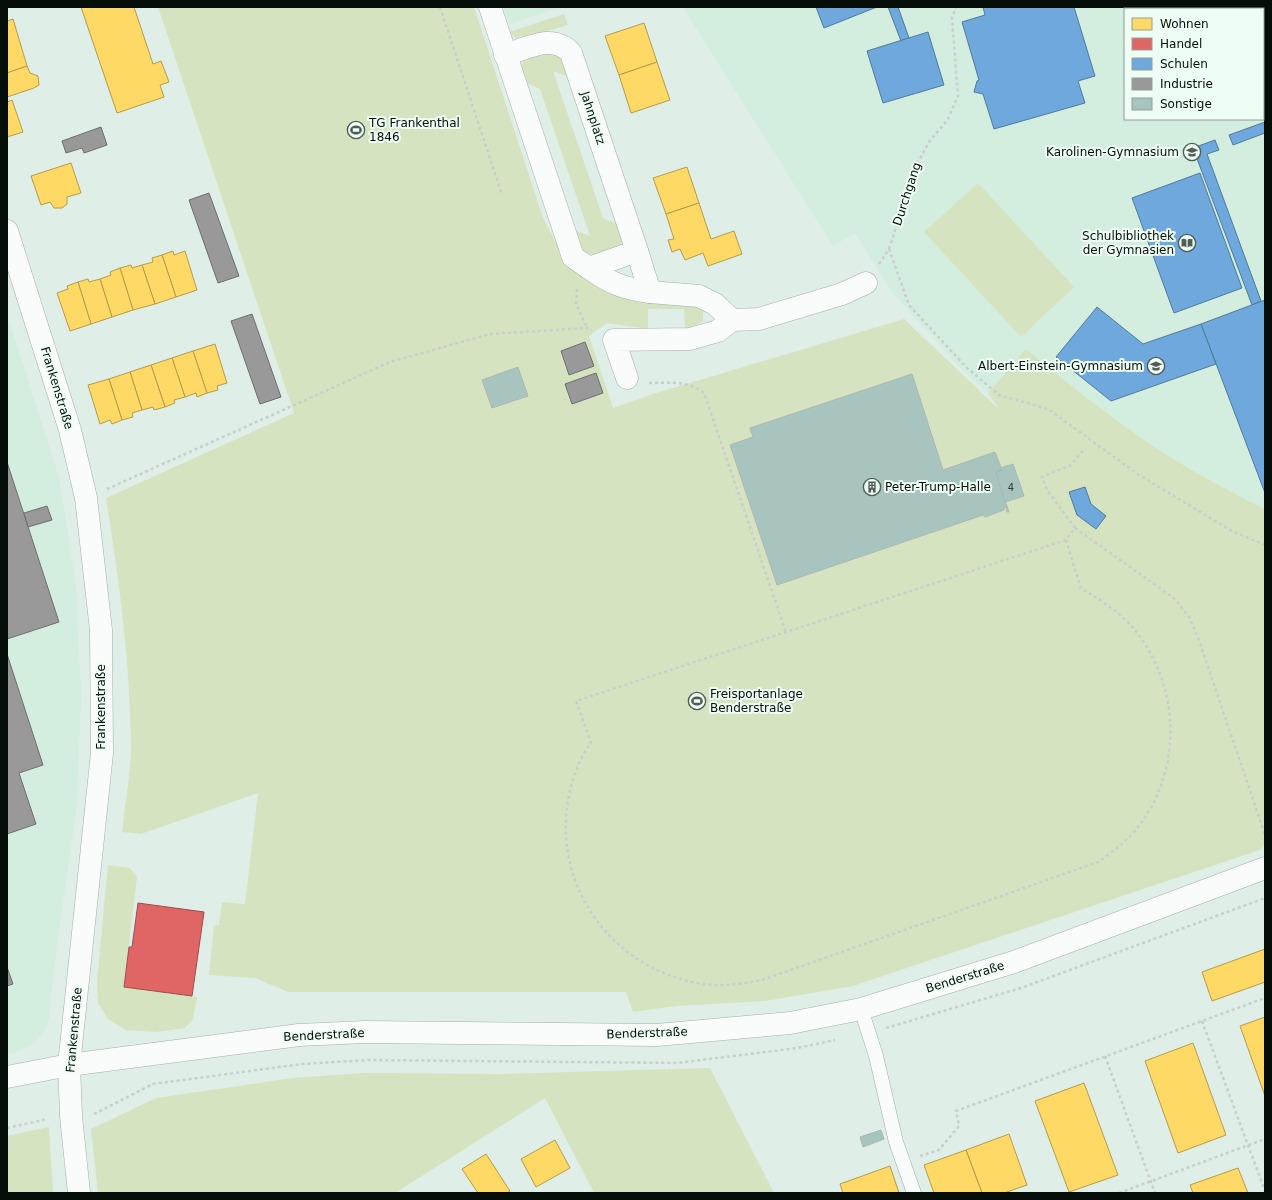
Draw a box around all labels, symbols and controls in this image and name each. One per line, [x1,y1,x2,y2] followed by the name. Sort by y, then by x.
[1124,8,1264,120] legend
[1160,17,1209,31] text: Wohnen
[1160,37,1202,51] text: Handel
[1160,57,1208,71] text: Schulen
[1160,77,1213,91] text: Industrie
[577,89,608,147] street label: Jahnplatz
[1160,97,1212,111] text: Sonstige
[368,116,460,144] place label: TG Frankenthal 1846
[346,120,366,140] sports icon: TG Frankenthal 1846
[1182,142,1202,162] school or university icon: Karolinen-Gymnasium
[1046,145,1179,159] place label: Karolinen-Gymnasium
[890,160,924,228] street label: Durchgang
[1082,229,1174,257] place label: Schulbibliothek der Gymnasien
[1177,233,1197,253] library icon: Schulbibliothek der Gymnasien
[38,345,76,431] street label: Frankenstraße
[1146,356,1166,376] school or university icon: Albert-Einstein-Gymnasium
[978,359,1143,373] place label: Albert-Einstein-Gymnasium
[862,477,882,497] building icon: Peter-Trump-Halle
[885,480,991,494] place label: Peter-Trump-Halle
[1008,482,1014,493] house number: 4
[94,664,108,750] street label: Frankenstraße
[710,687,803,715] place label: Freisportanlage Benderstraße
[687,691,707,711] sports icon: Freisportanlage Benderstraße
[924,958,1006,996] street label: Benderstraße
[63,987,85,1073] street label: Frankenstraße
[606,1025,688,1041] street label: Benderstraße
[283,1026,365,1044] street label: Benderstraße

